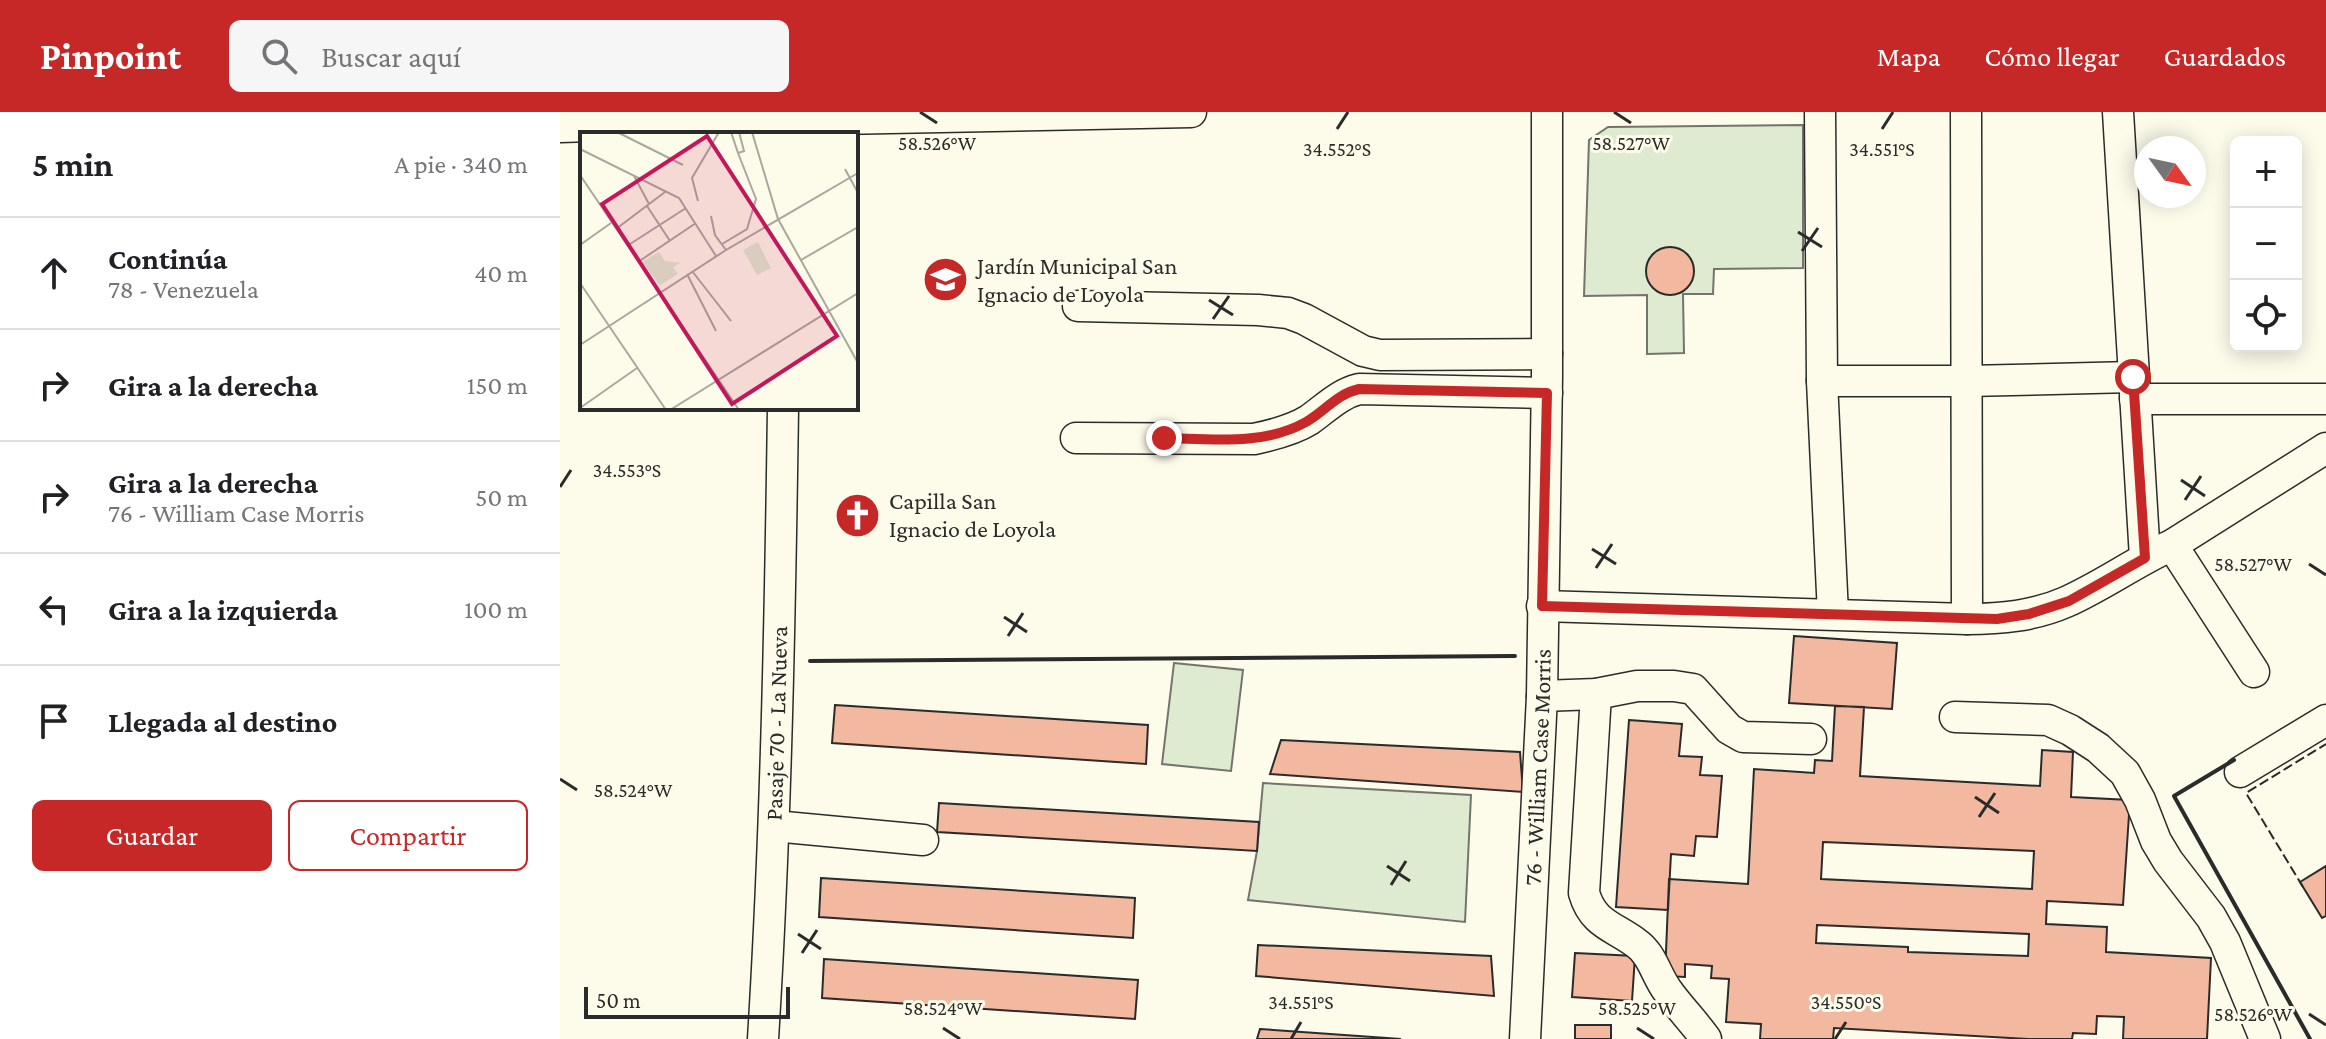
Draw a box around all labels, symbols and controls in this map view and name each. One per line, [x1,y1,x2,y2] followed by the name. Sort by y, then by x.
[229,20,789,92] search box
[257,34,301,78] icon: search
[40,35,181,77] text: Pinpoint
[321,40,461,73] text: Buscar aquí
[1877,41,1941,72] text: Mapa
[1985,41,2120,72] text: Cómo llegar
[2164,41,2286,72] text: Guardados
[580,132,858,410] inset map
[898,132,977,154] text: 58.526°W
[1592,132,1670,154] text: 58.527°W
[2134,136,2206,208] north arrow
[2230,136,2302,352] map controls
[2230,136,2302,208] button: +
[1303,138,1371,160] text: 34.552°S
[1849,138,1915,160] text: 34.551°S
[32,146,113,183] text: 5 min
[394,150,528,179] text: A pie · 340 m
[2230,208,2302,280] button: −
[108,242,227,275] text: Continúa
[32,251,76,295] icon: ahead
[975,252,1177,307] place label: Jardín Municipal San Ignacio de Loyola
[922,256,970,304] school or university icon: Jardín Municipal San Ignacio de Loyola
[474,259,528,288] text: 40 m
[108,275,259,304] text: 78 - Venezuela
[2230,280,2302,352] button: locate
[2115,359,2151,395] route start
[32,363,76,407] icon: right
[108,369,318,402] text: Gira a la derecha
[467,371,528,400] text: 150 m
[1146,420,1182,456] route end
[593,459,661,481] text: 34.553°S
[108,466,318,499] text: Gira a la derecha
[32,475,76,519] icon: right
[475,483,528,512] text: 50 m
[889,487,1056,542] place label: Capilla San Ignacio de Loyola
[834,491,882,539] church icon: Capilla San Ignacio de Loyola
[108,499,364,528] text: 76 - William Case Morris
[2214,553,2292,575] text: 58.527°W
[32,587,76,631] icon: left
[108,593,338,626] text: Gira a la izquierda
[464,595,528,624] text: 100 m
[760,626,792,821] street label: Pasaje 70 - La Nueva
[1519,649,1556,886] street label: 76 - William Case Morris
[32,699,76,743] icon: arrive
[108,705,337,738] text: Llegada al destino
[594,779,673,801] text: 58.524°W
[32,800,272,871] button: Guardar
[288,800,528,871] button: Compartir
[584,983,790,1019] scale bar
[596,988,641,1013] text: 50 m
[1268,991,1334,1013] text: 34.551°S
[1811,991,1881,1013] text: 34.550°S
[904,997,983,1019] text: 58.524°W
[1598,997,1677,1019] text: 58.525°W
[2214,1003,2293,1025] text: 58.526°W

